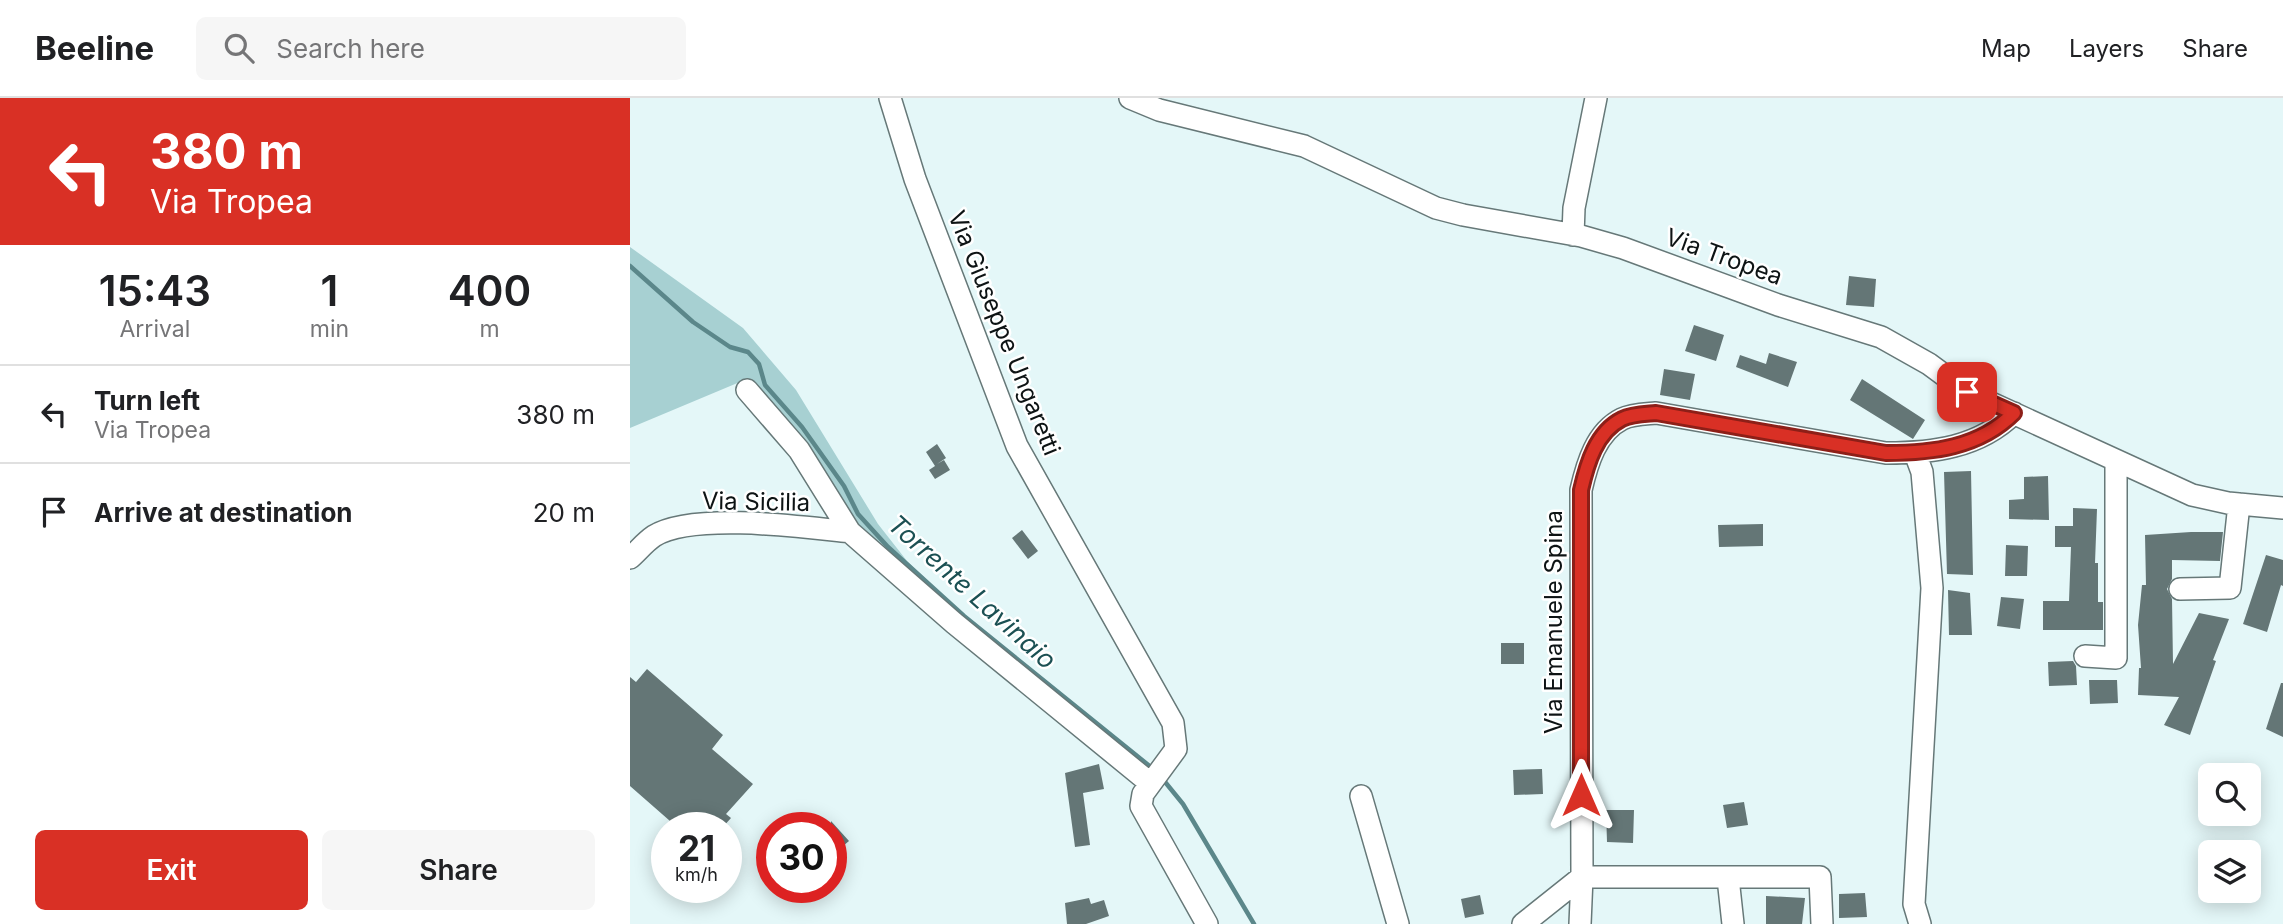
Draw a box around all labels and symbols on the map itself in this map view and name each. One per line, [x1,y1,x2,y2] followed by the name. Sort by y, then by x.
[942,206,1067,459] street label: Via Giuseppe Ungaretti
[1662,222,1787,291] street label: Via Tropea
[1937,362,1997,422] pin
[702,486,810,517] street label: Via Sicilia
[882,508,1063,675] water label: Torrente Lavinaio
[1539,510,1568,734] street label: Via Emanuele Spina
[1544,758,1618,832] position arrow
[756,812,847,903] speed limit sign: 30

